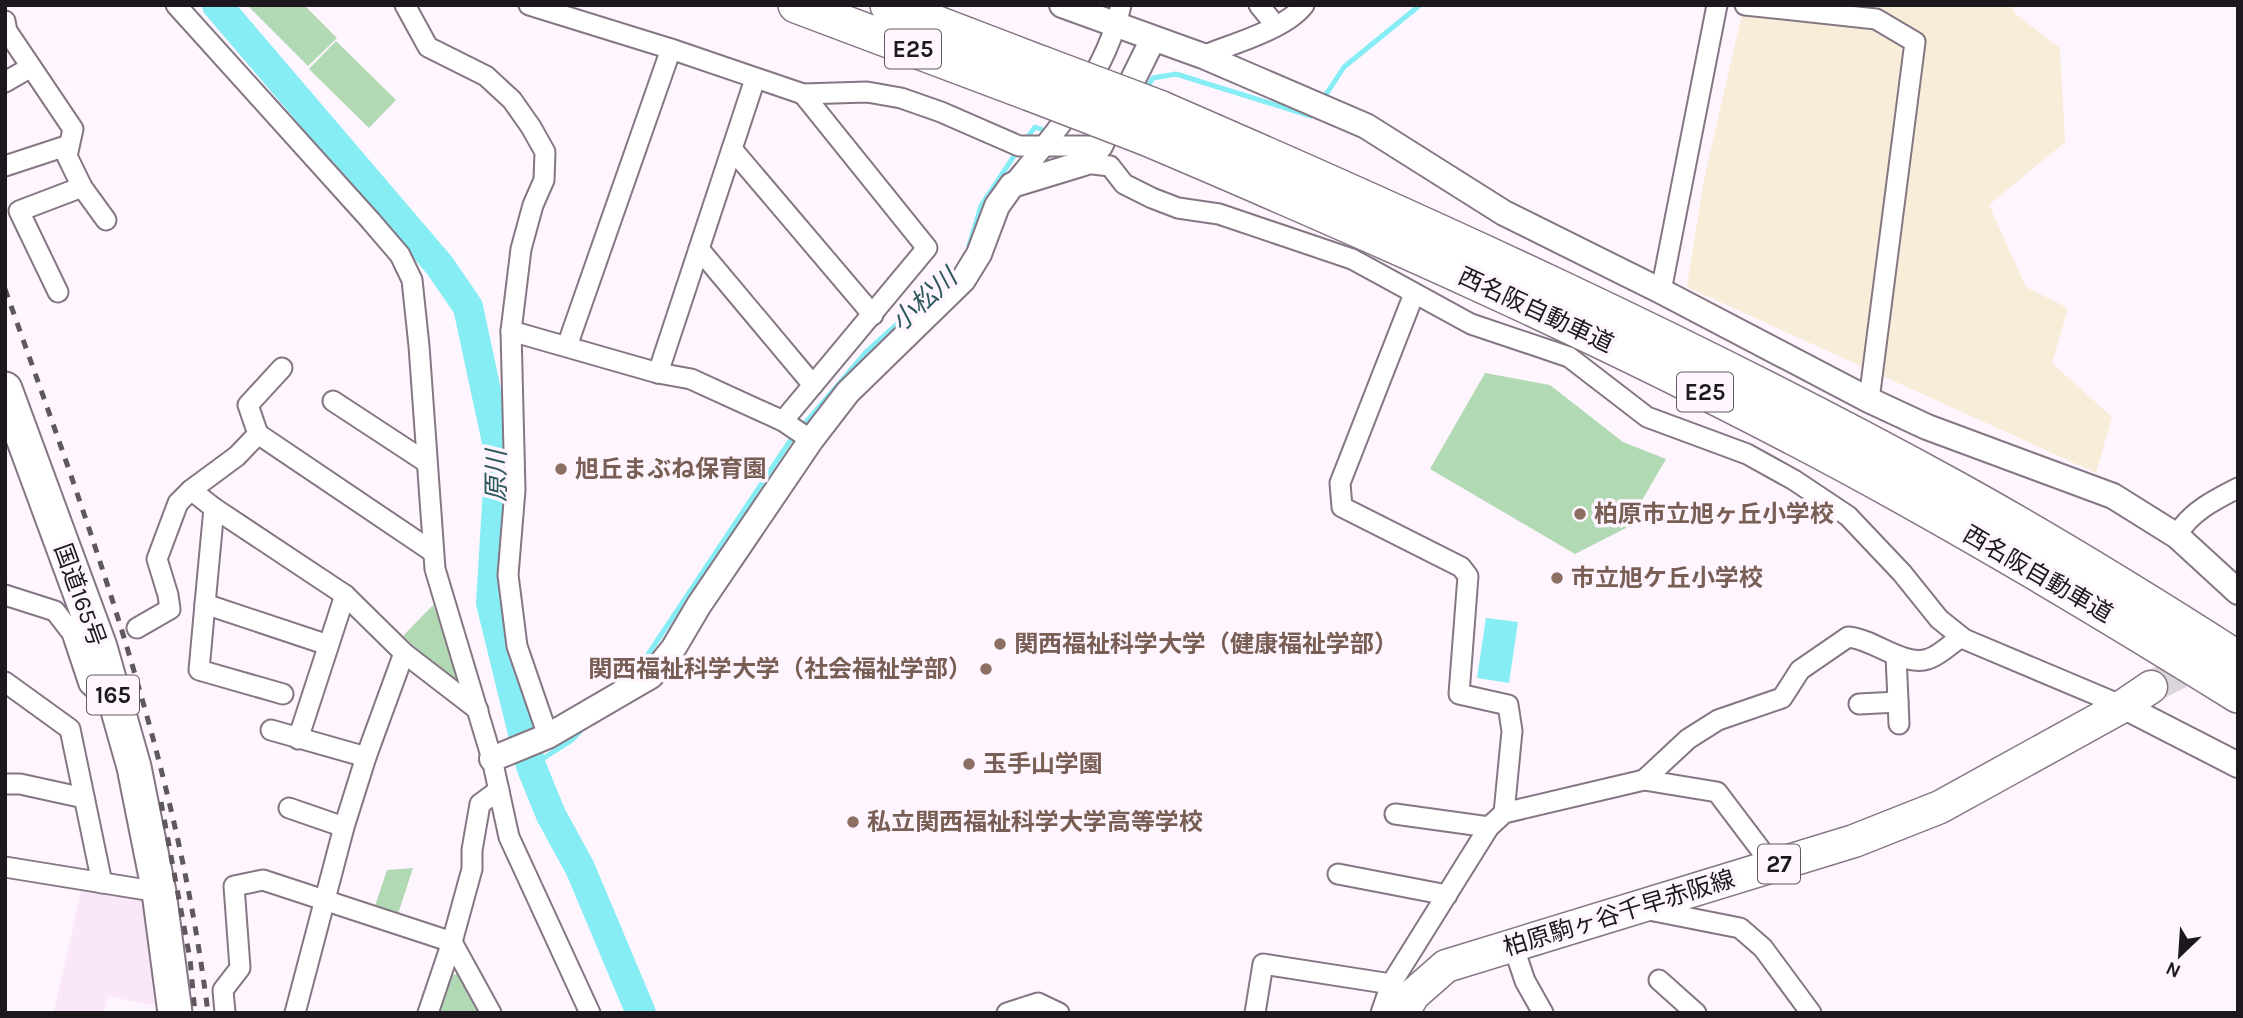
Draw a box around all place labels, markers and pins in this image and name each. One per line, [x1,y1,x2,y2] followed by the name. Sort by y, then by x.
[575,455,767,483] place label: 旭丘まぶね保育園
[553,461,569,477] marker: 旭丘まぶね保育園
[1594,500,1834,528] place label: 柏原市立旭ヶ丘小学校
[1572,506,1588,522] marker: 柏原市立旭ヶ丘小学校
[1571,564,1763,592] place label: 市立旭ケ丘小学校
[1549,570,1565,586] marker: 市立旭ケ丘小学校
[1014,630,1398,658] place label: 関西福祉科学大学（健康福祉学部）
[992,636,1008,652] marker: 関西福祉科学大学（健康福祉学部）
[588,655,972,683] place label: 関西福祉科学大学（社会福祉学部）
[978,661,994,677] marker: 関西福祉科学大学（社会福祉学部）
[983,750,1103,778] place label: 玉手山学園
[961,756,977,772] marker: 玉手山学園
[867,808,1203,836] place label: 私立関西福祉科学大学高等学校
[845,814,861,830] marker: 私立関西福祉科学大学高等学校

